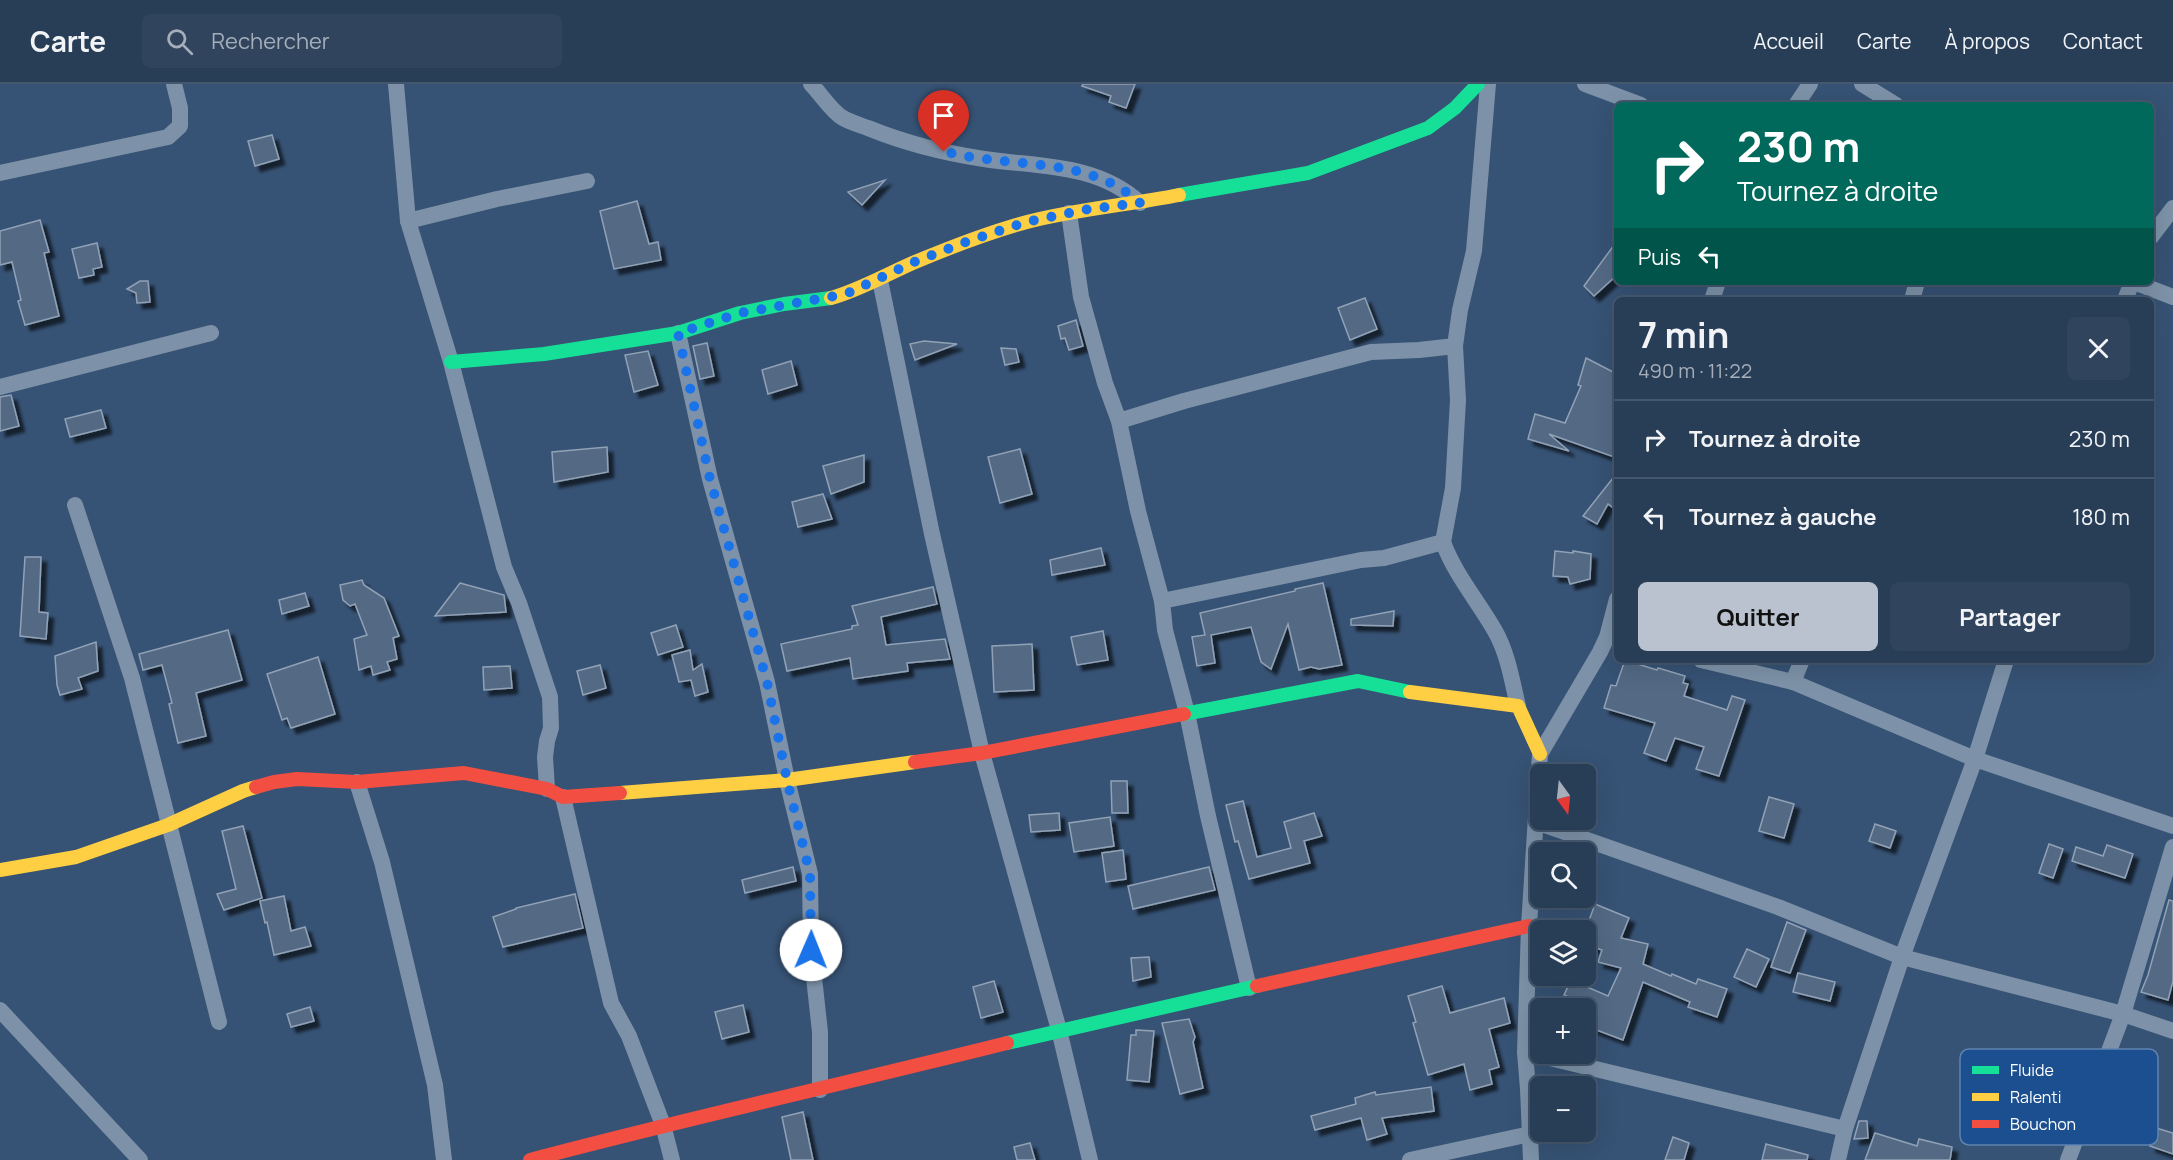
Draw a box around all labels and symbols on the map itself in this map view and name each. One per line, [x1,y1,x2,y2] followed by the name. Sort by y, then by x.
[918,90,969,152] pin
[1530,764,1596,830] north arrow
[779,918,843,982] position arrow
[1960,1049,2158,1145] legend
[2010,1059,2054,1081] text: Fluide
[2010,1086,2061,1108] text: Ralenti
[2010,1113,2076,1135] text: Bouchon

